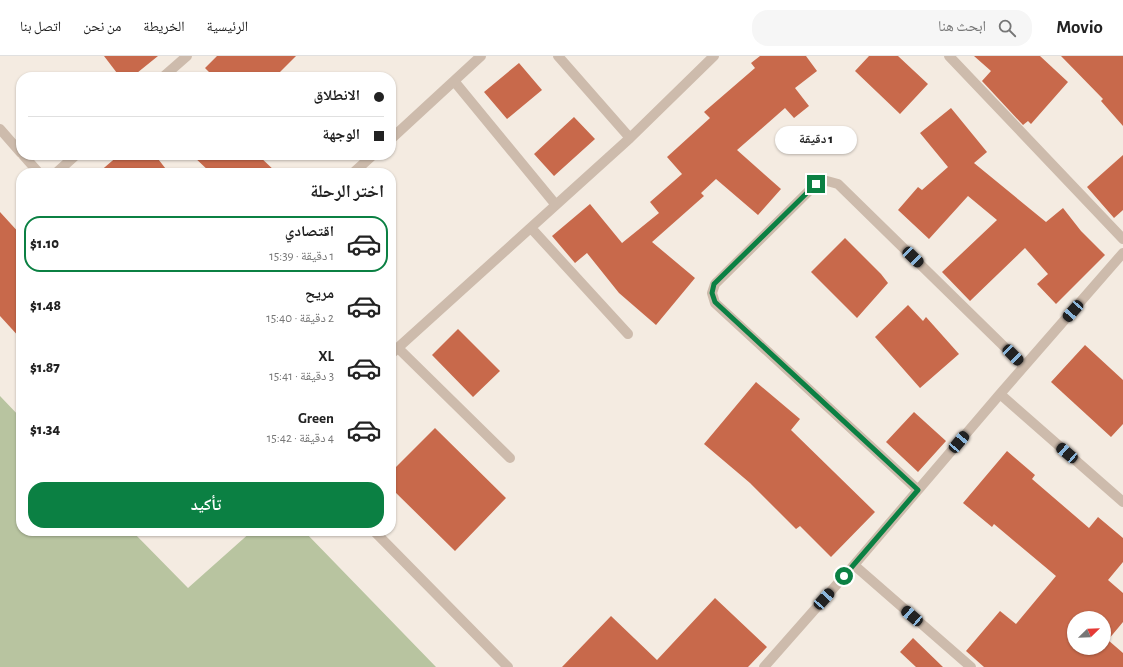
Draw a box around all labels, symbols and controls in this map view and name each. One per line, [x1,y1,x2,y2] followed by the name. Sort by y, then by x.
[752,10,1032,46] search box
[996,17,1018,39] icon: search
[1056,18,1103,37] text: Movio
[938,19,986,34] text: ابحث هنا
[20,20,61,34] text: اتصل بنا
[83,20,121,34] text: من نحن
[143,20,185,34] text: الخريطة
[207,20,248,34] text: الرئيسية
[314,88,360,103] text: الانطلاق
[775,126,857,154] callout: 1 دقيقة
[322,127,360,142] text: الوجهة
[799,133,833,146] text: 1 دقيقة
[807,175,825,193] route end
[310,183,384,201] text: اختر الرحلة
[285,224,334,239] text: اقتصادي
[346,226,382,262] icon: car
[30,236,59,251] text: $1.10
[900,244,926,270] car
[269,250,334,263] text: 1 دقيقة · 15:39
[305,286,334,301] text: مريح
[346,288,382,324] icon: car
[30,298,61,313] text: $1.48
[1061,298,1085,324] car
[266,312,334,325] text: 2 دقيقة · 15:40
[1000,342,1026,368] car
[318,349,334,364] text: XL
[346,350,382,386] icon: car
[30,360,60,375] text: $1.87
[269,370,334,383] text: 3 دقيقة · 15:41
[298,411,334,426] text: Green
[346,412,382,448] icon: car
[30,422,60,437] text: $1.34
[947,429,971,455] car
[267,432,334,445] text: 4 دقيقة · 15:42
[1054,441,1080,465] car
[28,482,384,528] button: تأكيد
[835,567,853,585] route start
[812,586,836,612] car
[899,604,925,628] car
[1067,611,1111,655] north arrow
[1067,611,1111,655] map controls

